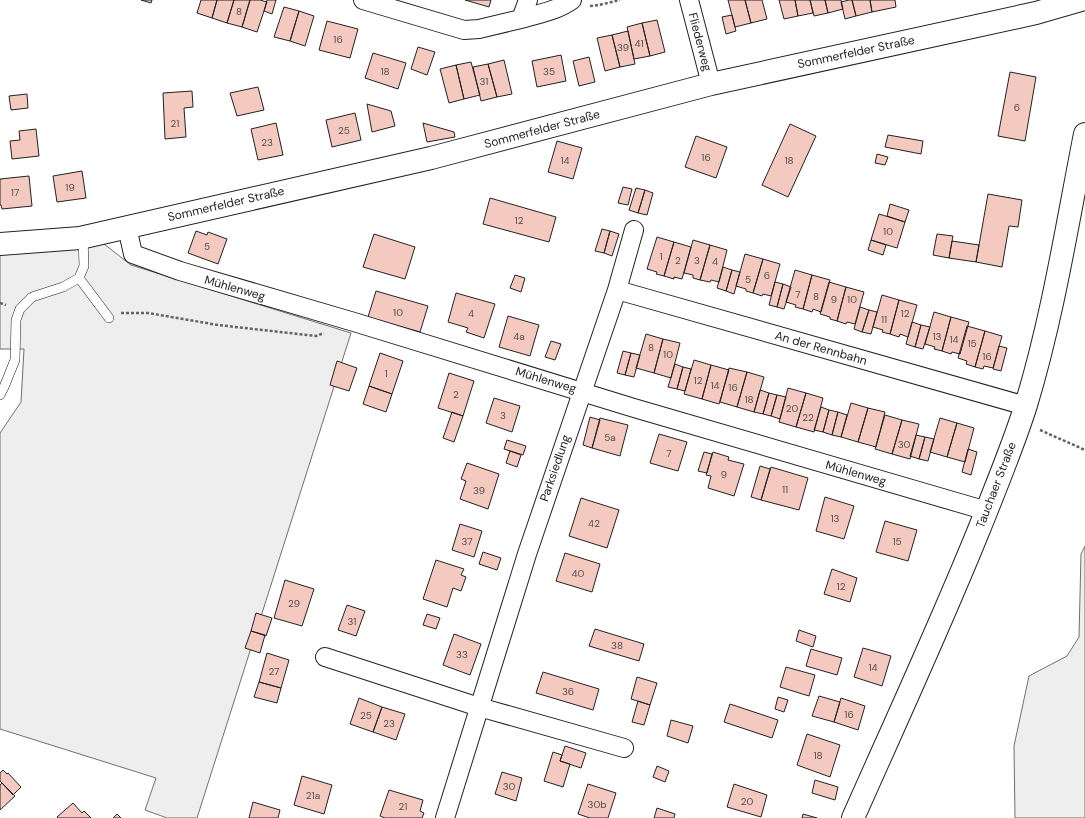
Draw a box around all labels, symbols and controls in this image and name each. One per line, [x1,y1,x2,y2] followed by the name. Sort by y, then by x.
[236,5,242,18] house number: 8
[685,11,716,73] street label: Fliederweg
[796,32,916,72] street label: Sommerfelder Straße
[333,33,343,46] house number: 16
[634,37,644,50] house number: 41
[617,41,629,54] house number: 39
[380,65,390,78] house number: 18
[543,65,555,78] house number: 35
[480,75,488,88] house number: 31
[1014,101,1020,114] house number: 6
[482,106,602,152] street label: Sommerfelder Straße
[171,117,179,130] house number: 21
[338,124,350,137] house number: 25
[261,136,273,149] house number: 23
[701,151,711,164] house number: 16
[560,154,570,167] house number: 14
[784,154,794,167] house number: 18
[65,181,75,194] house number: 19
[166,183,286,225] street label: Sommerfelder Straße
[11,186,19,199] house number: 17
[515,214,524,227] house number: 12
[883,225,893,238] house number: 10
[204,240,210,253] house number: 5
[659,250,663,263] house number: 1
[675,254,681,267] house number: 2
[694,254,700,267] house number: 3
[712,255,718,268] house number: 4
[764,269,770,282] house number: 6
[203,272,268,304] street label: Mühlenweg
[745,273,751,286] house number: 5
[795,288,801,301] house number: 7
[813,290,819,303] house number: 8
[831,293,837,306] house number: 9
[847,293,857,306] house number: 10
[393,306,403,319] house number: 10
[468,307,474,320] house number: 4
[901,307,910,320] house number: 12
[881,313,887,326] house number: 11
[773,327,869,369] street label: An der Rennbahn
[513,330,525,343] house number: 4a
[932,330,942,343] house number: 13
[949,333,959,346] house number: 14
[967,337,977,350] house number: 15
[648,341,654,354] house number: 8
[663,348,673,361] house number: 10
[982,350,992,363] house number: 16
[514,363,579,397] street label: Mühlenweg
[384,367,388,380] house number: 1
[694,374,703,387] house number: 12
[710,379,720,392] house number: 14
[728,381,738,394] house number: 16
[453,388,459,401] house number: 2
[744,393,754,406] house number: 18
[786,402,798,415] house number: 20
[500,409,506,422] house number: 3
[802,411,814,424] house number: 22
[604,431,616,444] house number: 5a
[536,432,574,504] street label: Parksiedlung
[898,438,911,451] house number: 30
[972,439,1020,530] street label: Tauchaer Straße
[666,447,672,460] house number: 7
[824,457,889,489] street label: Mühlenweg
[721,468,727,481] house number: 9
[782,483,788,496] house number: 11
[473,484,485,497] house number: 39
[830,512,840,525] house number: 13
[588,517,600,530] house number: 42
[461,535,473,548] house number: 37
[892,535,902,548] house number: 15
[572,567,585,580] house number: 40
[837,580,846,593] house number: 12
[288,597,300,610] house number: 29
[348,615,356,628] house number: 31
[611,639,623,652] house number: 38
[456,648,468,661] house number: 33
[868,661,878,674] house number: 14
[269,665,279,678] house number: 27
[562,685,574,698] house number: 36
[844,708,854,721] house number: 16
[360,709,372,722] house number: 25
[383,717,395,730] house number: 23
[813,749,823,762] house number: 18
[503,780,516,793] house number: 30
[306,789,320,802] house number: 21a
[741,795,753,808] house number: 20
[587,798,607,811] house number: 30b
[399,800,407,813] house number: 21

